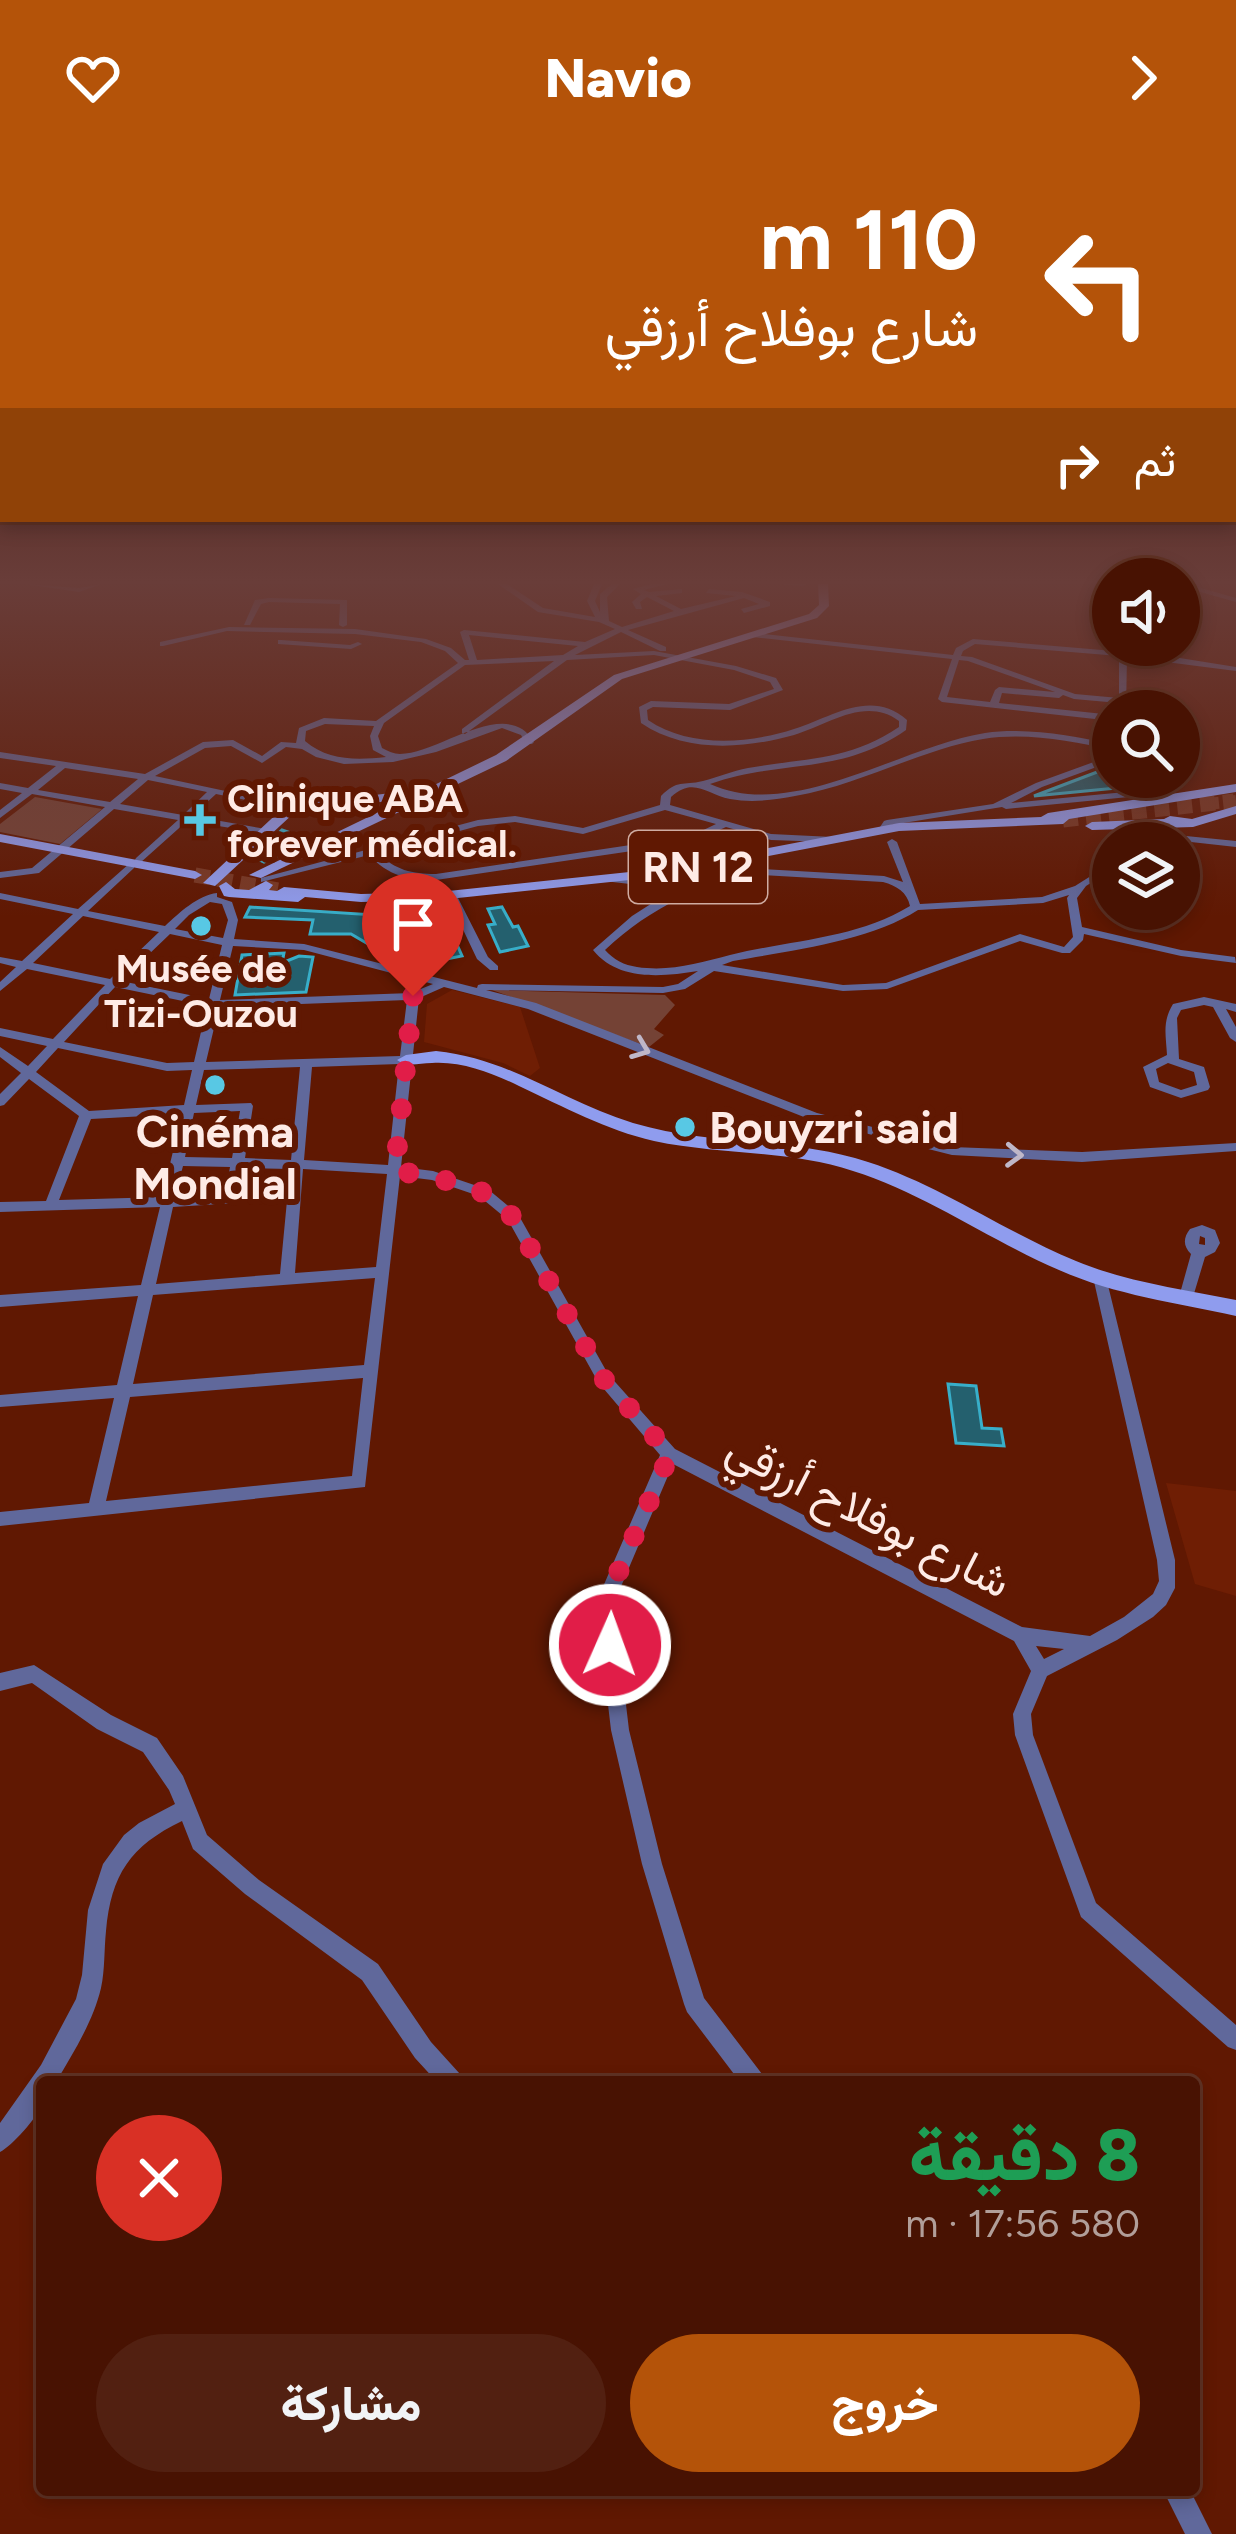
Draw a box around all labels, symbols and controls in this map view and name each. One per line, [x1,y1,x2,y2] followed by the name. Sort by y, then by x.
[60,45,126,111] icon: heart
[1110,45,1176,111] icon: forward
[544,46,692,111] text: Navio
[759,189,978,290] text: 110 m
[1020,204,1176,360] icon: left
[605,295,978,360] text: شارع بوفلاح أرزقي
[1044,432,1110,498] icon: right
[1134,433,1176,487] text: ثم
[1092,558,1200,930] map controls
[1092,558,1200,666] button: sound
[1092,690,1200,798] button: search
[227,775,517,867] place label: Clinique ABA forever médical.
[184,804,216,836] marker: Clinique ABA forever médical.
[1092,822,1200,930] button: layers
[629,831,767,903] road number: RN 12
[362,873,464,996] pin
[380,891,446,957] icon: arrive
[188,913,214,939] marker: Musée de Tizi-Ouzou
[104,945,298,1037] place label: Musée de Tizi-Ouzou
[630,1034,651,1059] one-way arrow
[202,1072,228,1098] marker: Cinéma Mondial
[709,1100,959,1154] place label: Bouyzri said
[133,1104,297,1210] place label: Cinéma Mondial
[672,1114,698,1140] marker: Bouyzri said
[1005,1142,1024,1168] one-way arrow
[714,1419,1020,1618] street label: شارع بوفلاح أرزقي
[547,1582,673,1708] position arrow
[909,2112,1140,2198] text: 8 دقيقة
[96,2115,222,2241] button: close
[905,2200,1140,2247] text: 580 m · 17:56
[96,2334,606,2472] button: مشاركة
[630,2334,1140,2472] button: خروج

